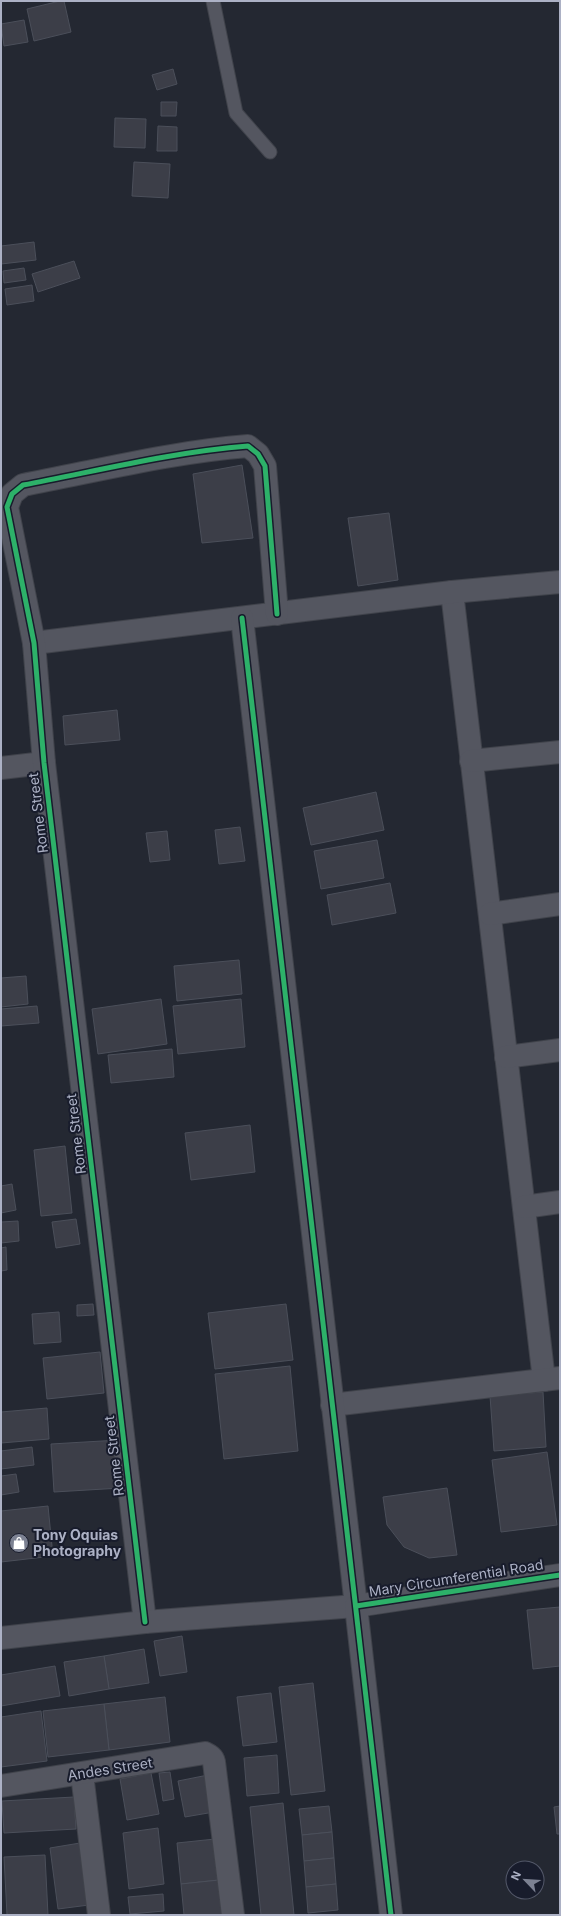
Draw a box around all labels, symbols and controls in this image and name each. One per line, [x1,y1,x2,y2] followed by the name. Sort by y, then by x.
[24,771,51,854] street label: Rome Street
[62,1092,89,1175] street label: Rome Street
[100,1414,127,1497] street label: Rome Street
[33,1526,122,1559] place label: Tony Oquias Photography
[8,1532,30,1554] shop icon: Tony Oquias Photography
[368,1555,544,1600] street label: Mary Circumferential Road
[66,1753,154,1784] street label: Andes Street
[505,1860,545,1900] north arrow
[508,1869,524,1883] text: N

